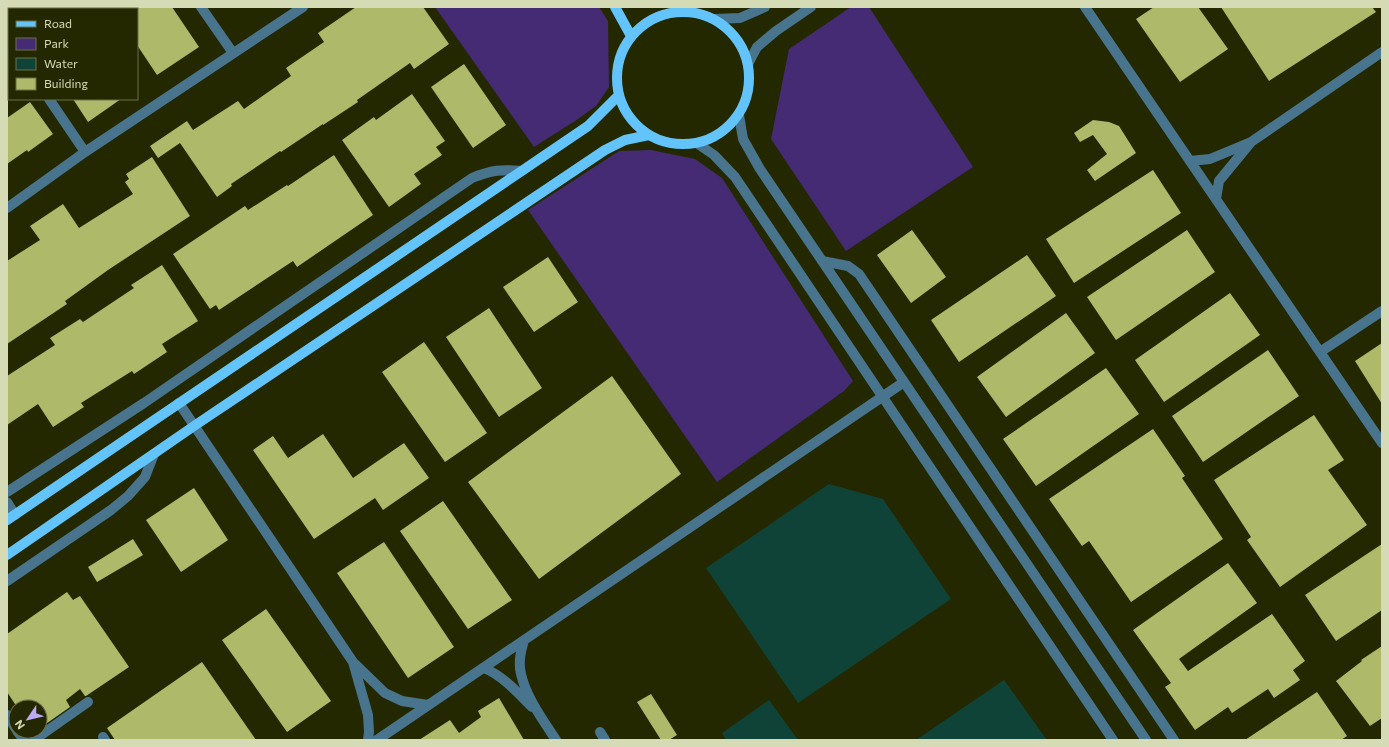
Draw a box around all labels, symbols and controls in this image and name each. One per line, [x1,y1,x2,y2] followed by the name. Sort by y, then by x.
[8,8,138,100] legend
[44,16,72,30] text: Road
[44,36,70,50] text: Park
[44,56,78,70] text: Water
[44,76,88,90] text: Building
[8,699,48,739] north arrow
[12,718,27,732] text: N

